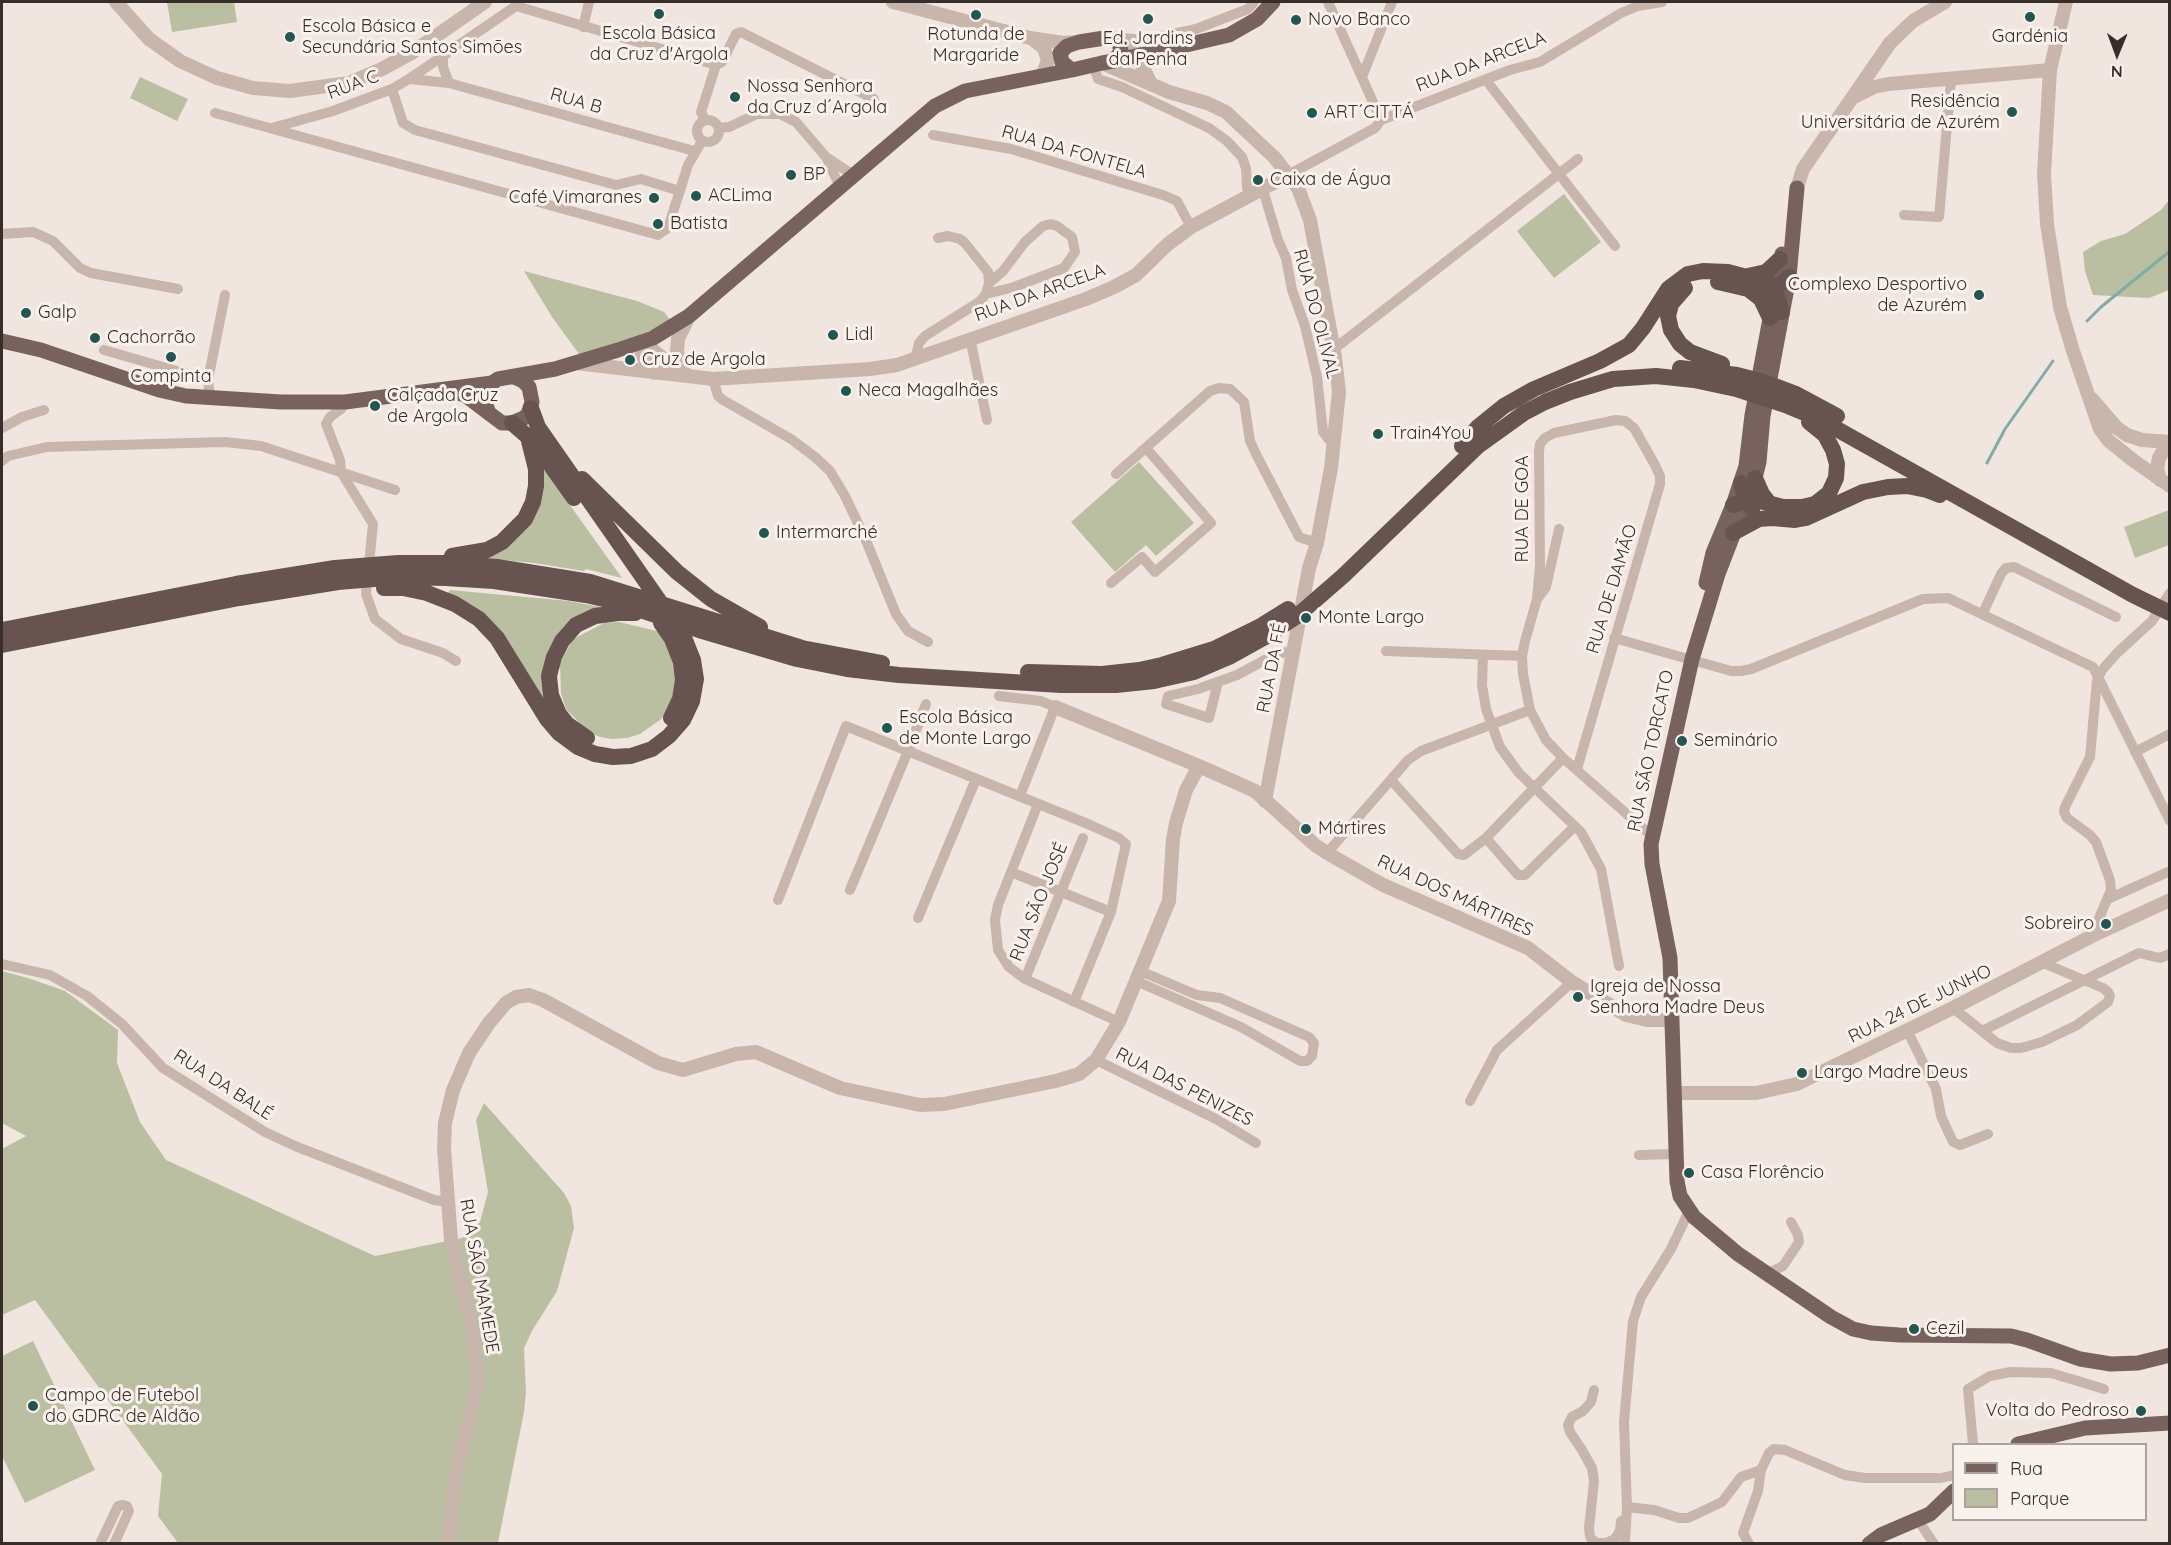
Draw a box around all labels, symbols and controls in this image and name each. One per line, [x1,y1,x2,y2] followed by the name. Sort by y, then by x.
[652,7,666,21] marker: Escola Básica da Cruz d'Argola
[969,8,983,22] marker: Rotunda de Margaride
[1308,9,1410,31] place label: Novo Banco
[2023,10,2037,24] marker: Gardénia
[1141,12,1155,26] marker: Ed. Jardins da Penha
[1289,13,1303,27] marker: Novo Banco
[302,16,522,58] place label: Escola Básica e Secundária Santos Simões
[590,23,728,66] place label: Escola Básica da Cruz d'Argola
[927,24,1025,66] place label: Rotunda de Margaride
[2087,24,2147,84] north arrow
[1992,26,2068,48] place label: Gardénia
[1413,27,1549,97] street label: RUA DA ARCELA
[1103,28,1193,70] place label: Ed. Jardins da Penha
[283,30,297,44] marker: Escola Básica e Secundária Santos Simões
[2111,62,2123,82] text: N
[324,66,382,104] street label: RUA C
[747,76,887,118] place label: Nossa Senhora da Cruz d´Argola
[548,83,604,119] street label: RUA B
[728,90,742,104] marker: Nossa Senhora da Cruz d´Argola
[1801,91,2000,134] place label: Residência Universitária de Azurém
[1324,102,1414,124] place label: ART´CITTÁ
[2005,105,2019,119] marker: Residência Universitária de Azurém
[1305,106,1319,120] marker: ART´CITTÁ
[999,121,1149,183] street label: RUA DA FONTELA
[803,164,825,186] place label: BP
[784,168,798,182] marker: BP
[1270,169,1391,191] place label: Caixa de Água
[1251,173,1265,187] marker: Caixa de Água
[708,185,772,207] place label: ACLima
[509,187,642,209] place label: Café Vimaranes
[689,189,703,203] marker: ACLima
[647,191,661,205] marker: Café Vimaranes
[670,213,728,235] place label: Batista
[651,217,665,231] marker: Batista
[1288,247,1344,381] street label: RUA DO OLIVAL
[972,259,1108,327] street label: RUA DA ARCELA
[1788,274,1967,316] place label: Complexo Desportivo de Azurém
[1972,288,1986,302] marker: Complexo Desportivo de Azurém
[38,302,77,324] place label: Galp
[19,306,33,320] marker: Galp
[845,324,873,346] place label: Lidl
[107,327,196,349] place label: Cachorrão
[826,328,840,342] marker: Lidl
[88,331,102,345] marker: Cachorrão
[642,349,766,371] place label: Cruz de Argola
[164,350,178,364] marker: Compinta
[623,353,637,367] marker: Cruz de Argola
[130,366,212,388] place label: Compinta
[858,380,998,402] place label: Neca Magalhães
[839,384,853,398] marker: Neca Magalhães
[387,385,498,428] place label: Calçada Cruz de Argola
[368,399,382,413] marker: Calçada Cruz de Argola
[1390,423,1472,445] place label: Train4You
[1371,427,1385,441] marker: Train4You
[1512,455,1534,563] street label: RUA DE GOA
[776,522,878,544] place label: Intermarché
[1582,522,1642,656] street label: RUA DE DAMÃO
[757,526,771,540] marker: Intermarché
[1318,607,1424,629] place label: Monte Largo
[1299,611,1313,625] marker: Monte Largo
[1253,621,1291,715] street label: RUA DA FÉ
[1623,668,1679,834] street label: RUA SÃO TORCATO
[899,707,1031,750] place label: Escola Básica de Monte Largo
[880,721,894,735] marker: Escola Básica de Monte Largo
[1694,730,1778,752] place label: Seminário
[1675,734,1689,748] marker: Seminário
[1318,818,1386,840] place label: Mártires
[1299,822,1313,836] marker: Mártires
[1005,840,1073,964] street label: RUA SÃO JOSÉ
[1374,850,1536,942] street label: RUA DOS MÁRTIRES
[2024,913,2094,935] place label: Sobreiro
[2099,917,2113,931] marker: Sobreiro
[1845,960,1995,1048] street label: RUA 24 DE JUNHO
[1590,976,1765,1018] place label: Igreja de Nossa Senhora Madre Deus
[1571,990,1585,1004] marker: Igreja de Nossa Senhora Madre Deus
[1112,1043,1256,1131] street label: RUA DAS PENIZES
[169,1045,277,1125] street label: RUA DA BALÉ
[1814,1062,1968,1084] place label: Largo Madre Deus
[1795,1066,1809,1080] marker: Largo Madre Deus
[1701,1162,1824,1184] place label: Casa Florêncio
[1682,1166,1696,1180] marker: Casa Florêncio
[455,1197,503,1355] street label: RUA SÃO MAMEDE
[1926,1318,1965,1340] place label: Cezil
[1907,1322,1921,1336] marker: Cezil
[45,1385,200,1428] place label: Campo de Futebol do GDRC de Aldão
[26,1399,40,1413] marker: Campo de Futebol do GDRC de Aldão
[1986,1400,2129,1422] place label: Volta do Pedroso
[2134,1404,2148,1418] marker: Volta do Pedroso
[1952,1443,2147,1521] legend
[2010,1457,2043,1480] text: Rua
[2010,1487,2069,1510] text: Parque

